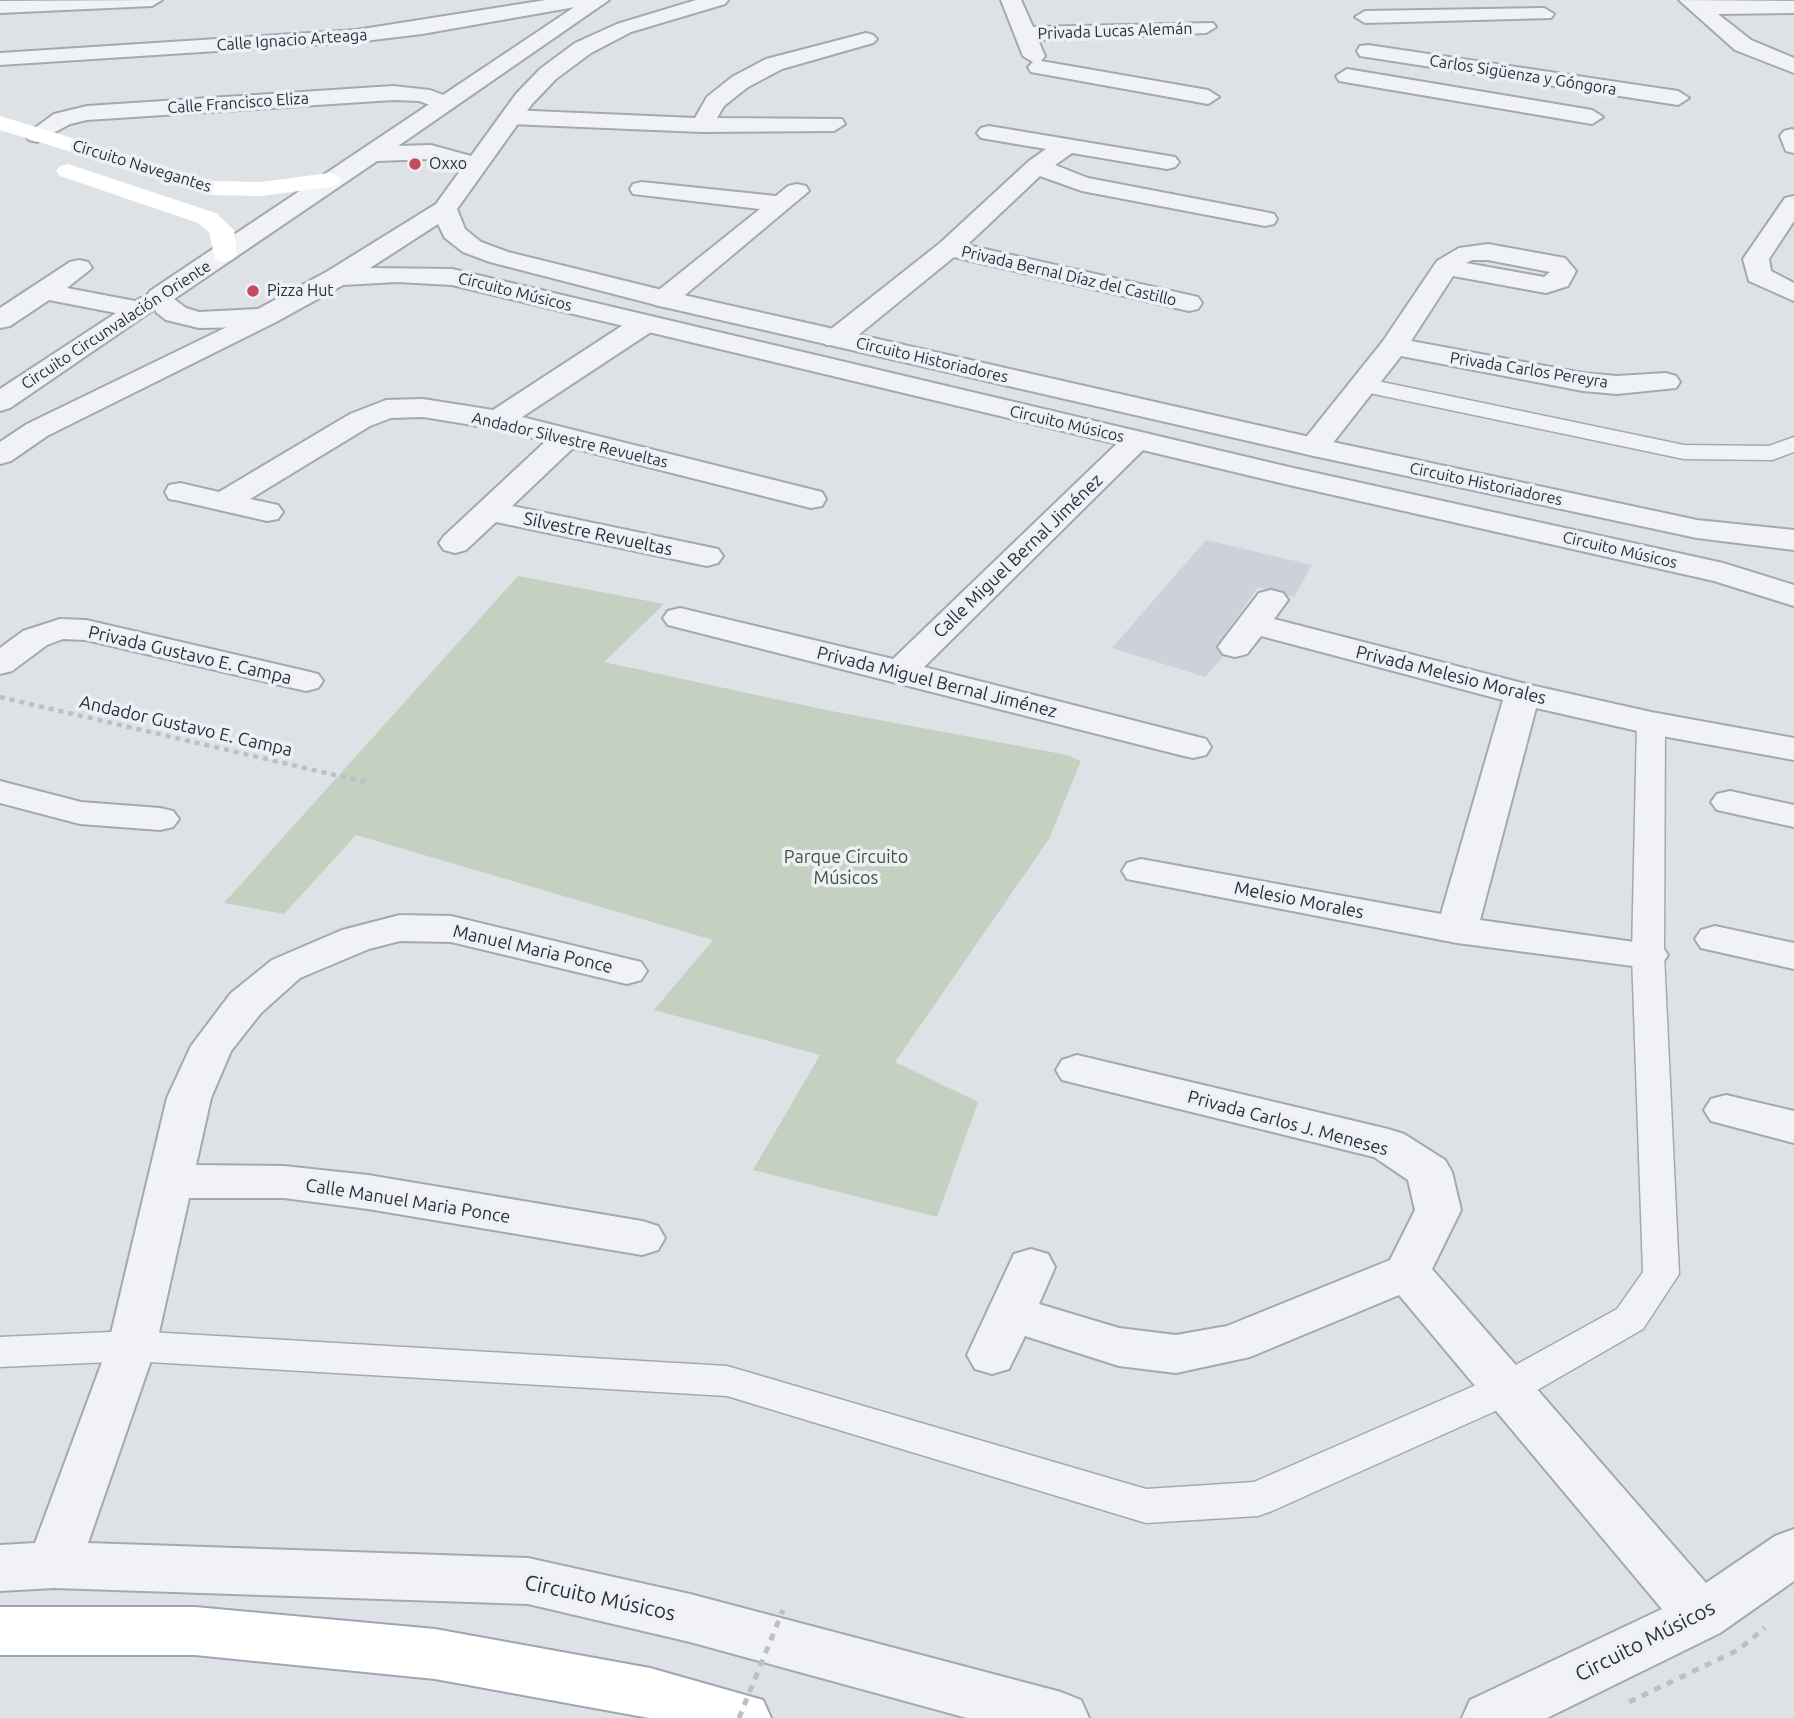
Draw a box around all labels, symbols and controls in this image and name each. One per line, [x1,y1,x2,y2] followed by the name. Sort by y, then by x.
[1037,19,1193,43] street label: Privada Lucas Alemán
[216,25,368,55] street label: Calle Ignacio Arteaga
[1428,51,1618,99] street label: Carlos Sigüenza y Góngora
[167,88,309,118] street label: Calle Francisco Eliza
[70,136,214,196] street label: Circuito Navegantes
[429,154,467,174] place label: Oxxo
[407,156,423,172] marker: Oxxo
[959,242,1179,310] street label: Privada Bernal Díaz del Castillo
[18,256,214,394] street label: Circuito Circunvalación Oriente
[456,269,574,315] street label: Circuito Músicos
[267,281,334,301] place label: Pizza Hut
[245,283,261,299] marker: Pizza Hut
[854,333,1010,387] street label: Circuito Historiadores
[1448,348,1610,392] street label: Privada Carlos Pereyra
[1008,401,1126,447] street label: Circuito Músicos
[470,408,670,472] street label: Andador Silvestre Revueltas
[1408,458,1564,510] street label: Circuito Historiadores
[929,469,1107,643] street label: Calle Miguel Bernal Jiménez
[521,508,675,560] street label: Silvestre Revueltas
[1561,527,1679,573] street label: Circuito Músicos
[86,621,294,689] street label: Privada Gustavo E. Campa
[1353,641,1549,709] street label: Privada Melesio Morales
[815,642,1059,722] street label: Privada Miguel Bernal Jiménez
[77,691,295,761] street label: Andador Gustavo E. Campa
[784,846,908,888] park label: Parque Circuito Músicos
[1232,877,1366,923] street label: Melesio Morales
[451,920,615,978] street label: Manuel Maria Ponce
[1185,1086,1391,1160] street label: Privada Carlos J. Meneses
[304,1174,512,1228] street label: Calle Manuel Maria Ponce
[522,1570,678,1626] street label: Circuito Músicos
[1571,1595,1719,1687] street label: Circuito Músicos

